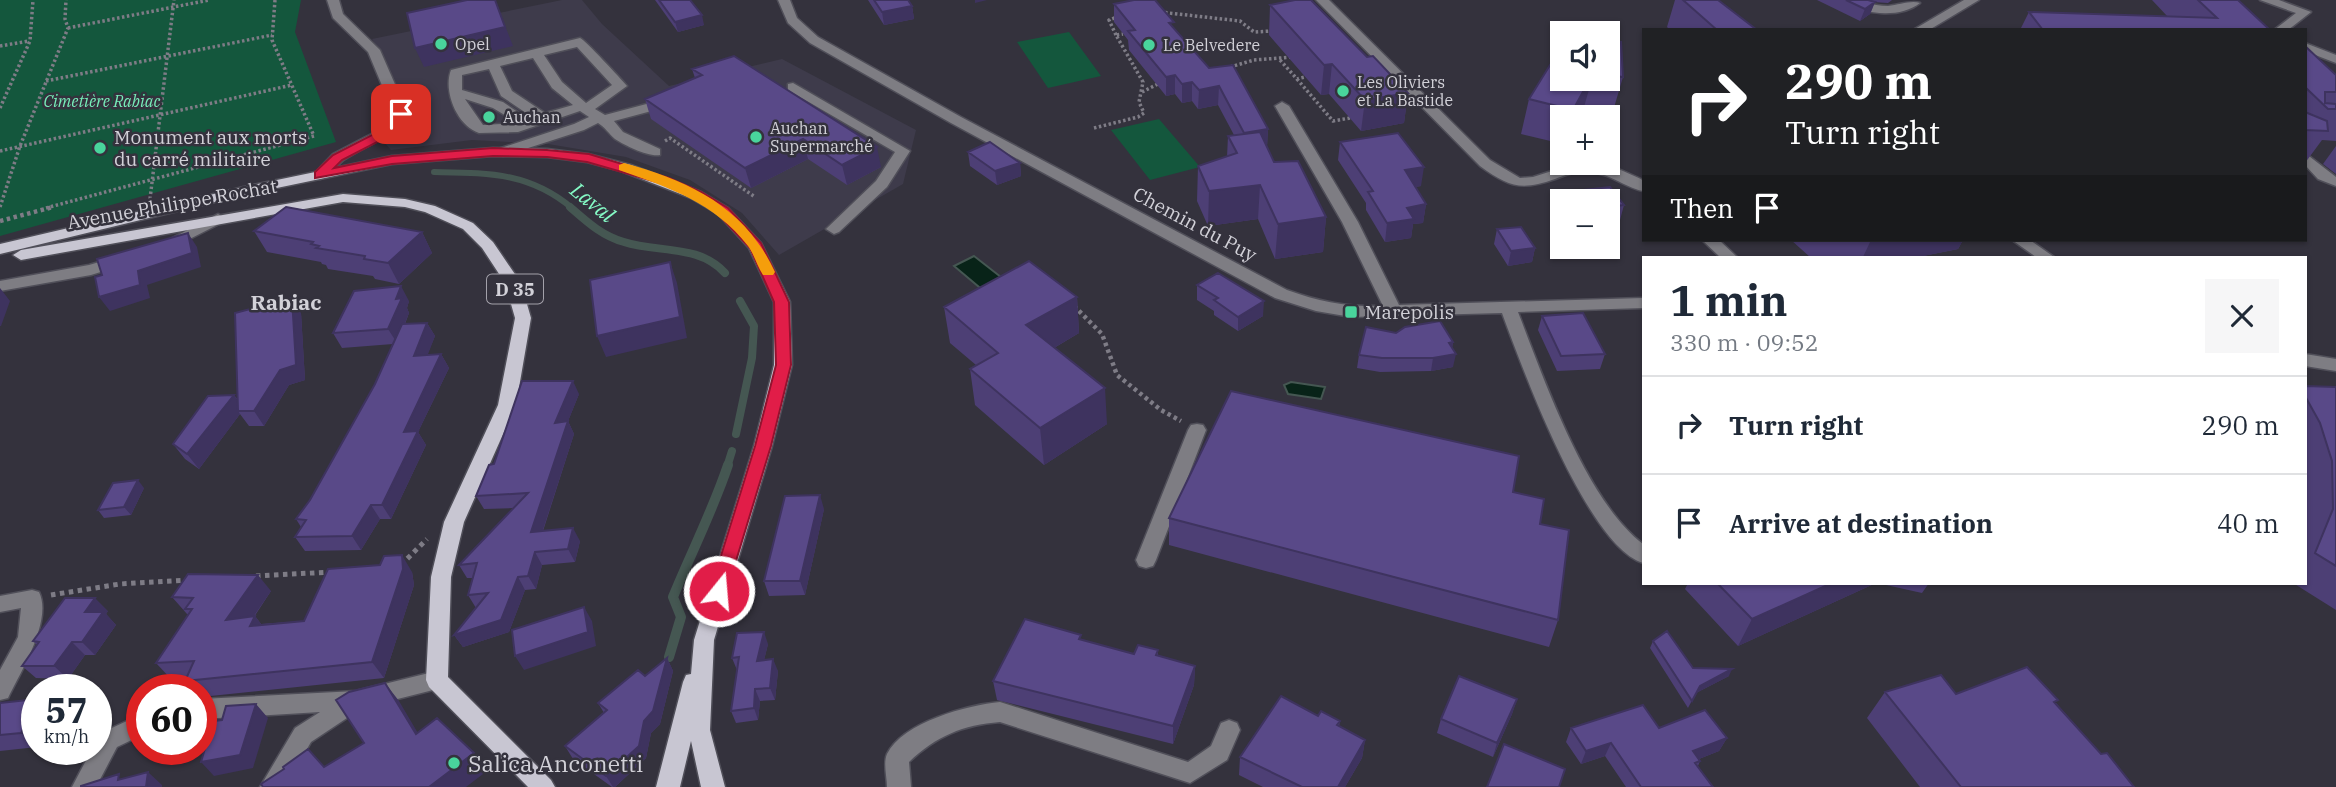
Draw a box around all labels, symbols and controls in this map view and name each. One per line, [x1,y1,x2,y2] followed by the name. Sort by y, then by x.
[1550,21,1620,259] map controls
[1550,21,1620,91] button: sound
[455,34,490,54] place label: Opel
[1163,35,1260,55] place label: Le Belvedere
[433,36,449,52] marker: Opel
[1141,37,1157,53] marker: Le Belvedere
[1785,49,1932,112] text: 290 m
[1670,56,1761,147] icon: right
[1357,72,1453,110] place label: Les Oliviers et La Bastide
[1335,83,1351,99] marker: Les Oliviers et La Bastide
[371,84,431,144] pin
[44,91,161,111] park label: Cimetière Rabiac
[382,95,420,133] icon: arrive
[1550,105,1620,175] button: +
[503,107,561,127] place label: Auchan
[481,109,497,125] marker: Auchan
[1785,111,1940,153] text: Turn right
[770,118,873,156] place label: Auchan Supermarché
[114,125,307,171] place label: Monument aux morts du carré militaire
[748,129,764,145] marker: Auchan Supermarché
[92,140,108,156] marker: Monument aux morts du carré militaire
[65,174,279,234] street label: Avenue Philippe Rochat
[564,175,622,229] water label: Laval
[1129,181,1262,267] street label: Chemin du Puy
[1550,189,1620,259] button: −
[1748,189,1786,227] icon: arrive
[1670,191,1734,225] text: Then
[1670,273,1788,328] text: 1 min
[487,274,543,304] road number: D 35
[2205,279,2279,353] button: close
[251,288,321,316] district label: Rabiac
[1365,300,1454,324] place label: Marepolis
[1343,304,1359,320] marker: Marepolis
[1670,327,1819,357] text: 330 m · 09:52
[1670,406,1708,444] icon: right
[1729,408,1863,442] text: Turn right
[2201,408,2279,442] text: 290 m
[1670,504,1708,542] icon: arrive
[1729,506,1993,540] text: Arrive at destination
[2217,506,2279,540] text: 40 m
[682,554,756,628] position arrow
[126,674,217,765] speed limit sign: 60
[45,687,88,733] text: 57
[44,725,89,748] text: km/h
[468,748,643,778] place label: Salica Anconetti
[446,755,462,771] marker: Salica Anconetti

